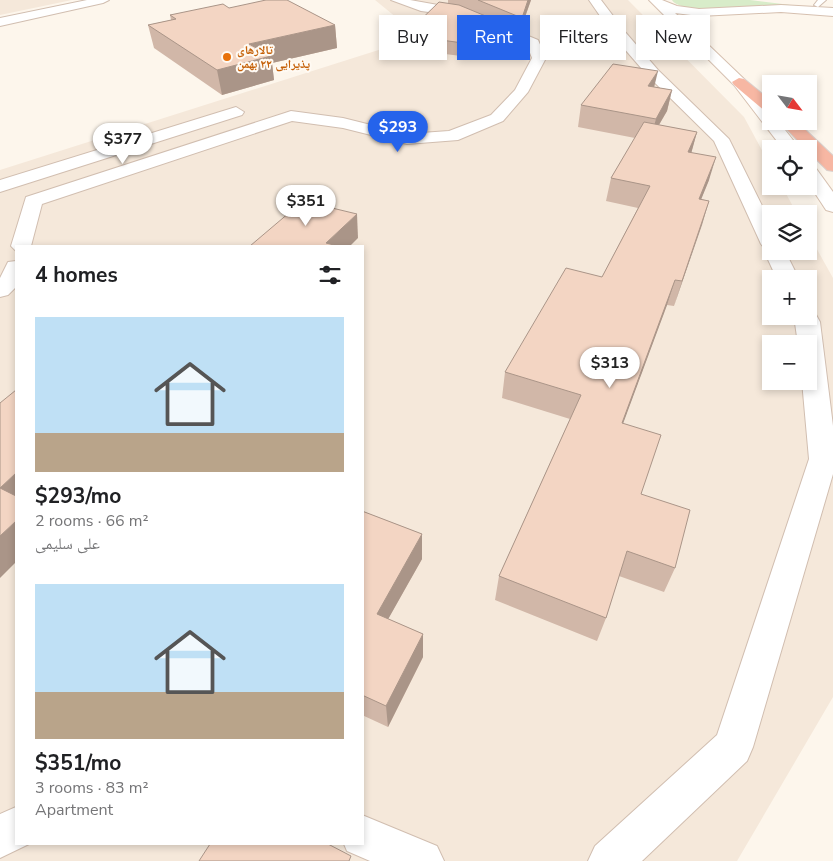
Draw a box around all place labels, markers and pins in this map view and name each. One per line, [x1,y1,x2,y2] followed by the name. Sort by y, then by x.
[237,42,310,72] place label: تالارهای پذیرایی ۲۲ بهمن
[221,51,233,63] marker: تالارهای پذیرایی ۲۲ بهمن
[368,110,428,153] pin: $293
[93,122,153,165] pin: $377
[276,184,336,227] pin: $351
[580,346,640,389] pin: $313

